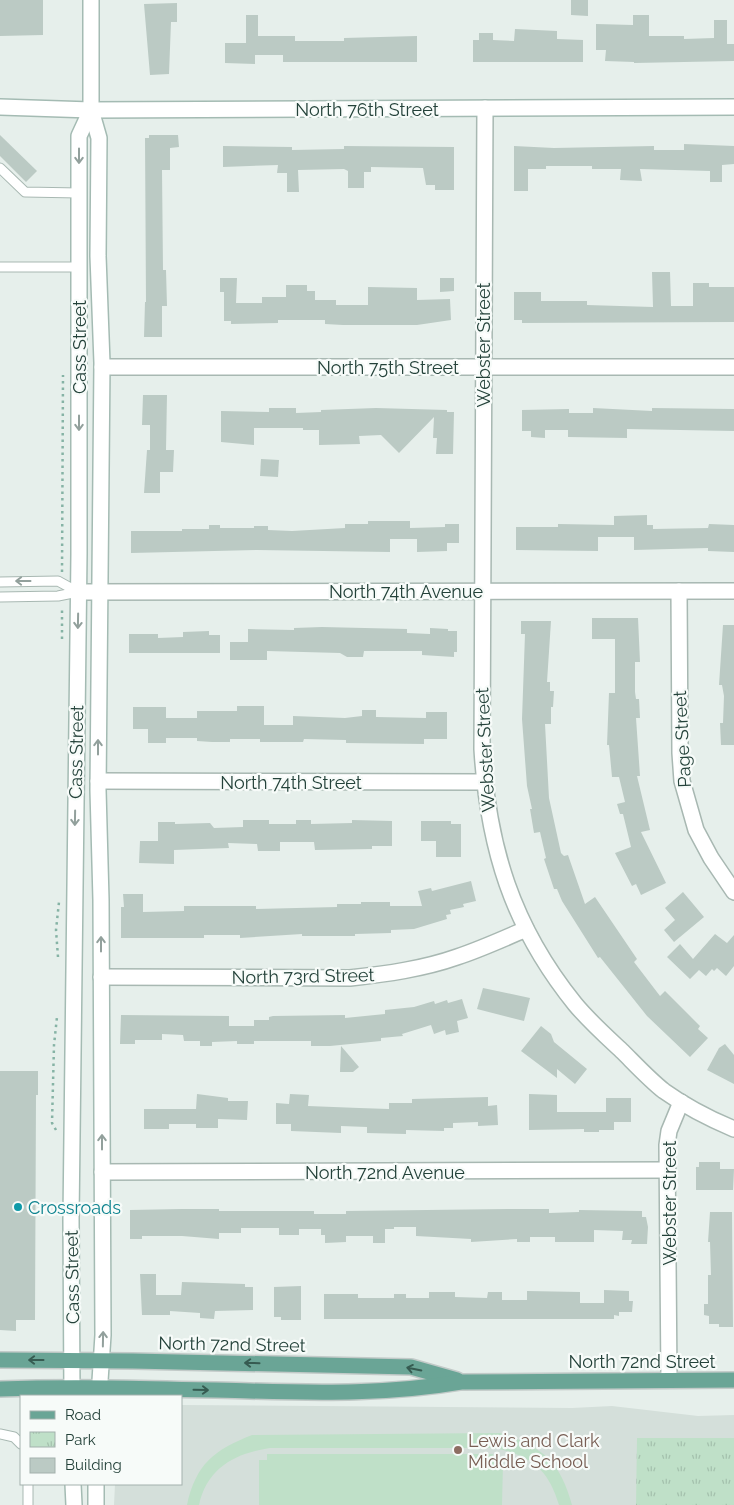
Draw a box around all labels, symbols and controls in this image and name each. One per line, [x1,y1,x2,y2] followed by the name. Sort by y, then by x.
[295,99,439,120] street label: North 76th Street
[74,148,84,164] one-way arrow
[473,283,494,407] street label: Webster Street
[69,300,90,394] street label: Cass Street
[317,357,459,378] street label: North 75th Street
[74,415,84,431] one-way arrow
[15,577,31,586] one-way arrow
[329,581,483,602] street label: North 74th Avenue
[73,613,82,629] one-way arrow
[471,687,499,813] street label: Webster Street
[669,690,695,788] street label: Page Street
[65,705,87,799] street label: Cass Street
[93,739,103,755] one-way arrow
[220,772,362,793] street label: North 74th Street
[70,810,80,826] one-way arrow
[96,936,106,952] one-way arrow
[231,964,375,988] street label: North 73rd Street
[97,1134,107,1150] one-way arrow
[659,1141,680,1265] street label: Webster Street
[305,1162,465,1183] street label: North 72nd Avenue
[28,1197,121,1218] place label: Crossroads
[12,1201,24,1213] marker: Crossroads
[61,1230,83,1324] street label: Cass Street
[98,1331,108,1348] one-way arrow
[158,1332,306,1356] street label: North 72nd Street
[568,1351,716,1372] street label: North 72nd Street
[28,1355,44,1365] one-way arrow
[244,1359,260,1368] one-way arrow
[407,1364,423,1373] one-way arrow
[192,1385,209,1395] one-way arrow
[20,1395,182,1485] legend
[65,1406,101,1424] text: Road
[468,1430,600,1472] place label: Lewis and Clark Middle School
[65,1431,96,1449] text: Park
[452,1444,464,1456] marker: Lewis and Clark Middle School
[65,1456,122,1474] text: Building

